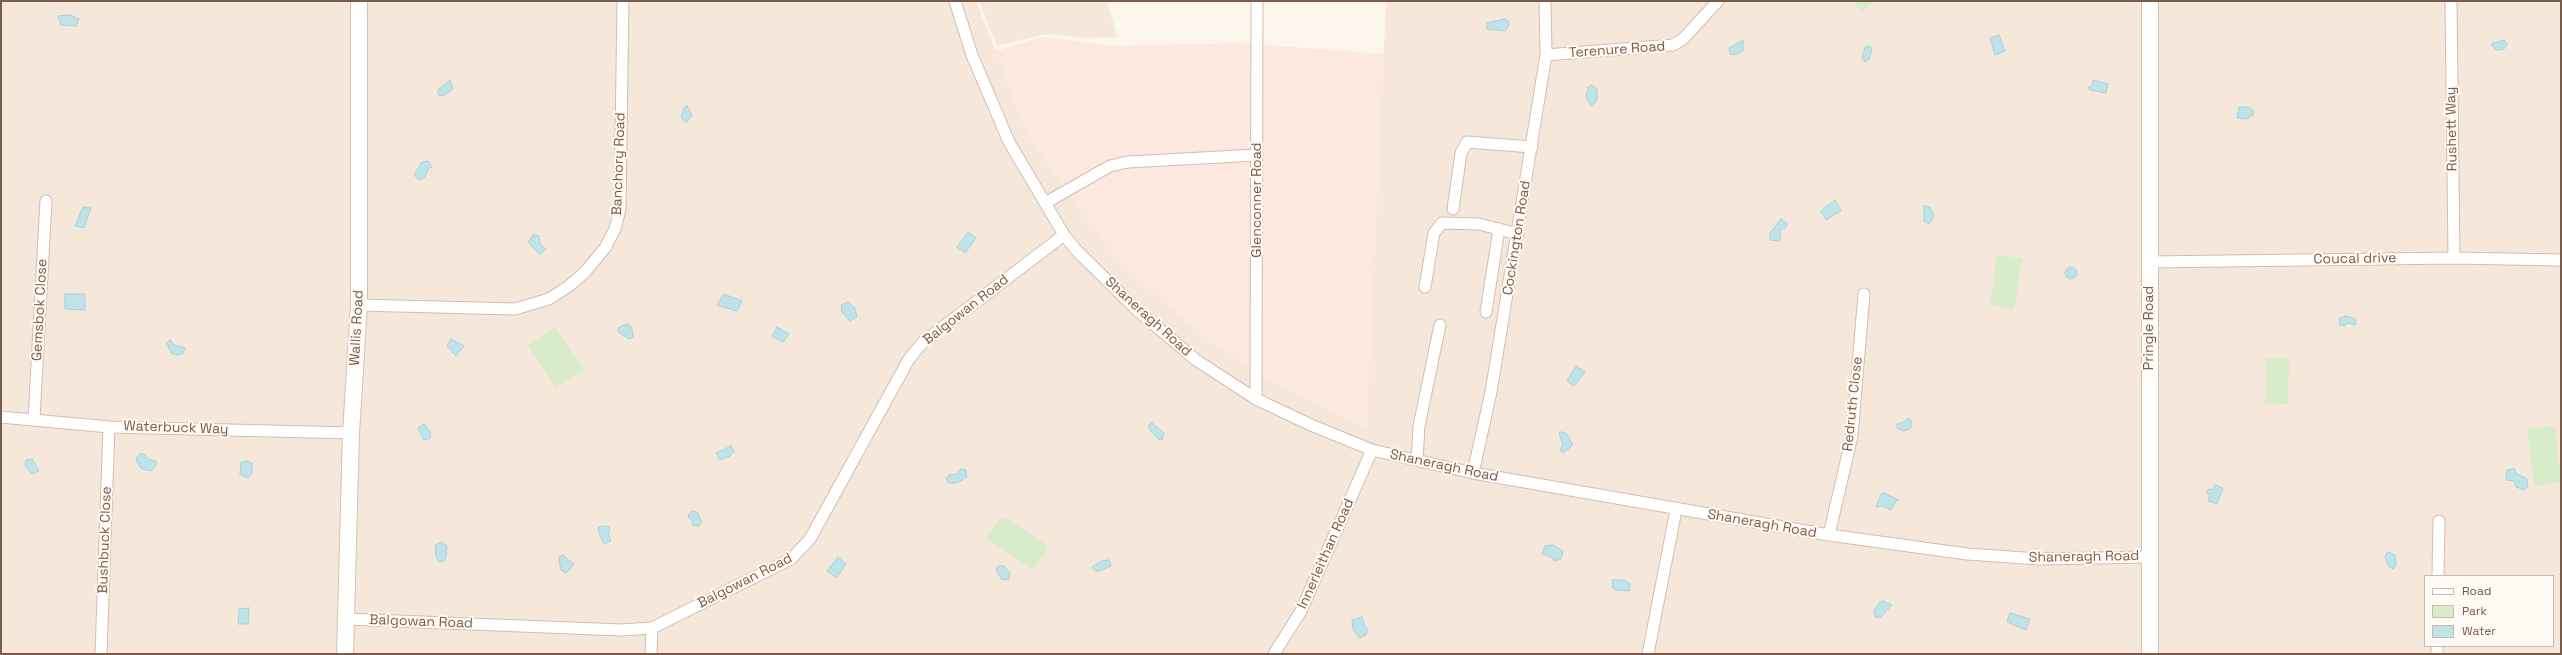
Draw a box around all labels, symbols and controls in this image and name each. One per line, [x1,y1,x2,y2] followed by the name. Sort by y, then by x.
[1568,38,1666,62] street label: Terenure Road
[2443,86,2461,172] street label: Rushett Way
[609,112,629,216] street label: Banchory Road
[1249,142,1265,258] street label: Glenconner Road
[1500,179,1534,297] street label: Cockington Road
[2313,250,2397,268] street label: Coucal drive
[29,258,51,362] street label: Gemsbok Close
[920,271,1012,349] street label: Balgowan Road
[1101,274,1195,360] street label: Shaneragh Road
[2141,286,2157,370] street label: Pringle Road
[347,290,367,366] street label: Wallis Road
[1840,356,1866,452] street label: Redruth Close
[123,418,229,438] street label: Waterbuck Way
[1388,446,1500,486] street label: Shaneragh Road
[95,486,115,594] street label: Bushbuck Close
[1294,496,1358,612] street label: Innerleithan Road
[1706,506,1818,542] street label: Shaneragh Road
[2029,548,2139,566] street label: Shaneragh Road
[695,550,795,612] street label: Balgowan Road
[2424,575,2554,647] legend
[2462,583,2491,599] text: Road
[2462,603,2487,619] text: Park
[369,612,473,632] street label: Balgowan Road
[2462,623,2496,639] text: Water

